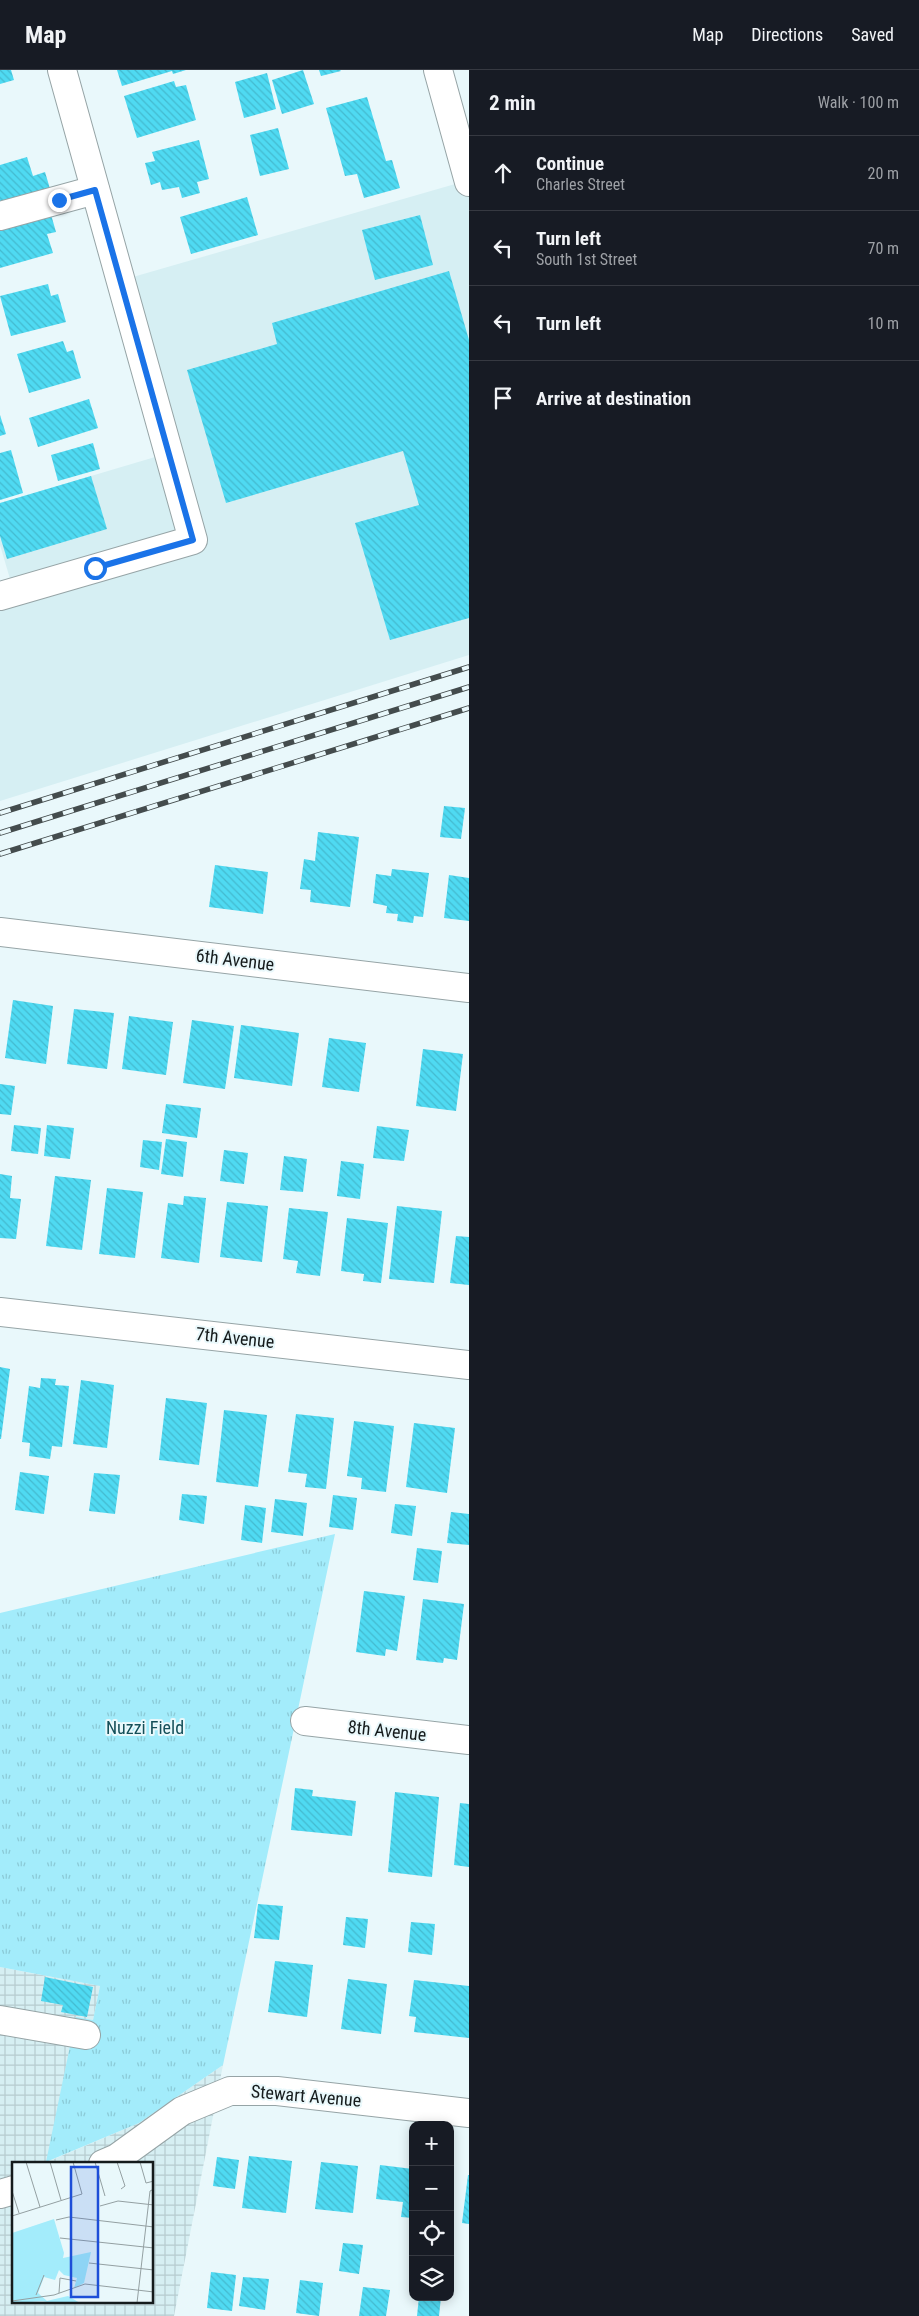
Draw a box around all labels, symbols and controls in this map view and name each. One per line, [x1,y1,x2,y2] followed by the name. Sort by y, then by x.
[25,21,66,49] text: Map
[692,24,723,45] text: Map
[751,24,823,45] text: Directions
[851,24,894,45] text: Saved
[489,91,536,115] text: 2 min
[818,93,899,112] text: Walk · 100 m
[536,152,604,175] text: Continue
[489,159,517,187] icon: ahead
[867,164,899,183] text: 20 m
[536,175,625,194] text: Charles Street
[48,189,71,212] route end
[536,227,601,250] text: Turn left
[489,234,517,262] icon: left
[867,239,899,258] text: 70 m
[536,250,637,269] text: South 1st Street
[489,309,517,337] icon: left
[536,312,601,335] text: Turn left
[867,314,899,333] text: 10 m
[489,384,517,412] icon: arrive
[536,387,691,410] text: Arrive at destination
[84,557,107,580] route start
[195,944,275,975] street label: 6th Avenue
[195,1323,275,1352] street label: 7th Avenue
[347,1716,427,1745] street label: 8th Avenue
[106,1717,184,1738] park label: Nuzzi Field
[250,2080,362,2111] street label: Stewart Avenue
[409,2121,454,2301] map controls
[409,2121,454,2166] button: +
[12,2162,154,2304] inset map
[409,2166,454,2211] button: −
[409,2211,454,2256] button: locate
[409,2256,454,2301] button: layers

